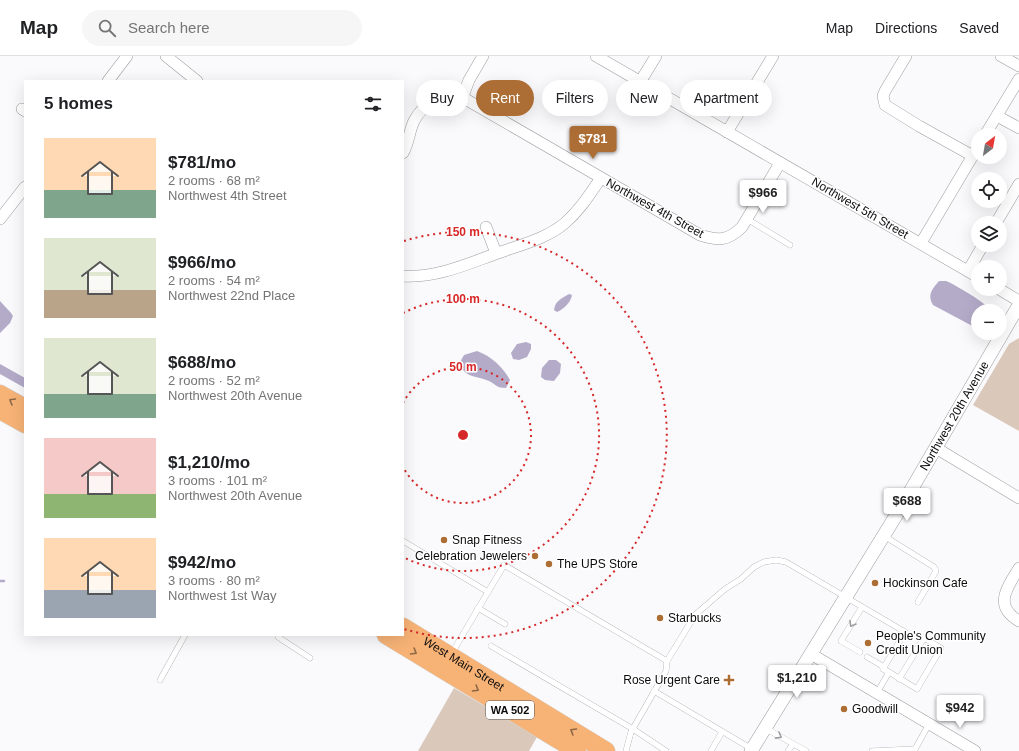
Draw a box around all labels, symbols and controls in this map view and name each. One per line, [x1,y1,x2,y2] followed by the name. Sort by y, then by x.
[82,10,362,46] search box
[20,17,58,38] text: Map
[96,17,118,39] icon: search
[128,19,210,36] text: Search here
[826,20,853,36] text: Map
[875,20,937,36] text: Directions
[959,20,999,36] text: Saved
[416,80,468,116] chip: Buy
[476,80,534,116] chip: Rent
[542,80,608,116] chip: Filters
[616,80,672,116] chip: New
[680,80,772,116] chip: Apartment
[362,93,384,115] icon: filters
[44,94,113,113] text: 5 homes
[569,126,617,160] pin: $781
[971,128,1007,164] north arrow
[971,128,1007,340] map controls
[579,131,607,146] text: $781
[168,153,236,172] text: $781/mo
[76,154,124,202] icon: home
[971,172,1007,208] button: locate
[168,173,260,188] text: 2 rooms · 68 m²
[604,175,707,241] street label: Northwest 4th Street
[809,175,911,242] street label: Northwest 5th Street
[739,180,787,214] pin: $966
[749,185,777,200] text: $966
[168,188,287,203] text: Northwest 4th Street
[971,216,1007,252] button: layers
[446,225,480,239] text: 150 m
[168,253,236,272] text: $966/mo
[76,254,124,302] icon: home
[971,260,1007,296] button: +
[168,273,260,288] text: 2 rooms · 54 m²
[168,288,295,303] text: Northwest 22nd Place
[446,292,480,306] text: 100 m
[971,304,1007,340] button: −
[168,353,236,372] text: $688/mo
[76,354,124,402] icon: home
[917,358,992,473] street label: Northwest 20th Avenue
[449,360,477,374] text: 50 m
[168,373,260,388] text: 2 rooms · 52 m²
[168,388,302,403] text: Northwest 20th Avenue
[9,398,17,405] one-way arrow
[456,428,470,442] centre of rings
[168,453,250,472] text: $1,210/mo
[76,454,124,502] icon: home
[168,473,267,488] text: 3 rooms · 101 m²
[168,488,302,503] text: Northwest 20th Avenue
[883,488,931,522] pin: $688
[893,493,921,508] text: $688
[452,533,522,547] place label: Snap Fitness
[439,535,449,545] marker: Snap Fitness
[415,549,527,563] place label: Celebration Jewelers
[530,551,540,561] marker: Celebration Jewelers
[168,553,236,572] text: $942/mo
[76,554,124,602] icon: home
[557,557,638,571] place label: The UPS Store
[544,559,554,569] marker: The UPS Store
[168,573,260,588] text: 3 rooms · 80 m²
[883,576,968,590] place label: Hockinson Cafe
[870,578,880,588] marker: Hockinson Cafe
[168,588,277,603] text: Northwest 1st Way
[668,611,721,625] place label: Starbucks
[655,613,665,623] marker: Starbucks
[849,620,856,627] one-way arrow
[876,629,986,657] place label: People's Community Credit Union
[421,634,507,694] street label: West Main Street
[863,638,873,648] marker: People's Community Credit Union
[410,647,417,655] one-way arrow
[764,665,830,699] pin: $1,210
[777,670,817,685] text: $1,210
[623,673,720,687] place label: Rose Urgent Care
[723,674,735,686] marker: Rose Urgent Care
[472,685,479,692] one-way arrow
[936,695,984,729] pin: $942
[946,700,974,715] text: $942
[486,701,534,719] road number: WA 502
[852,702,898,716] place label: Goodwill
[839,704,849,714] marker: Goodwill
[570,728,577,735] one-way arrow
[775,731,782,738] one-way arrow

